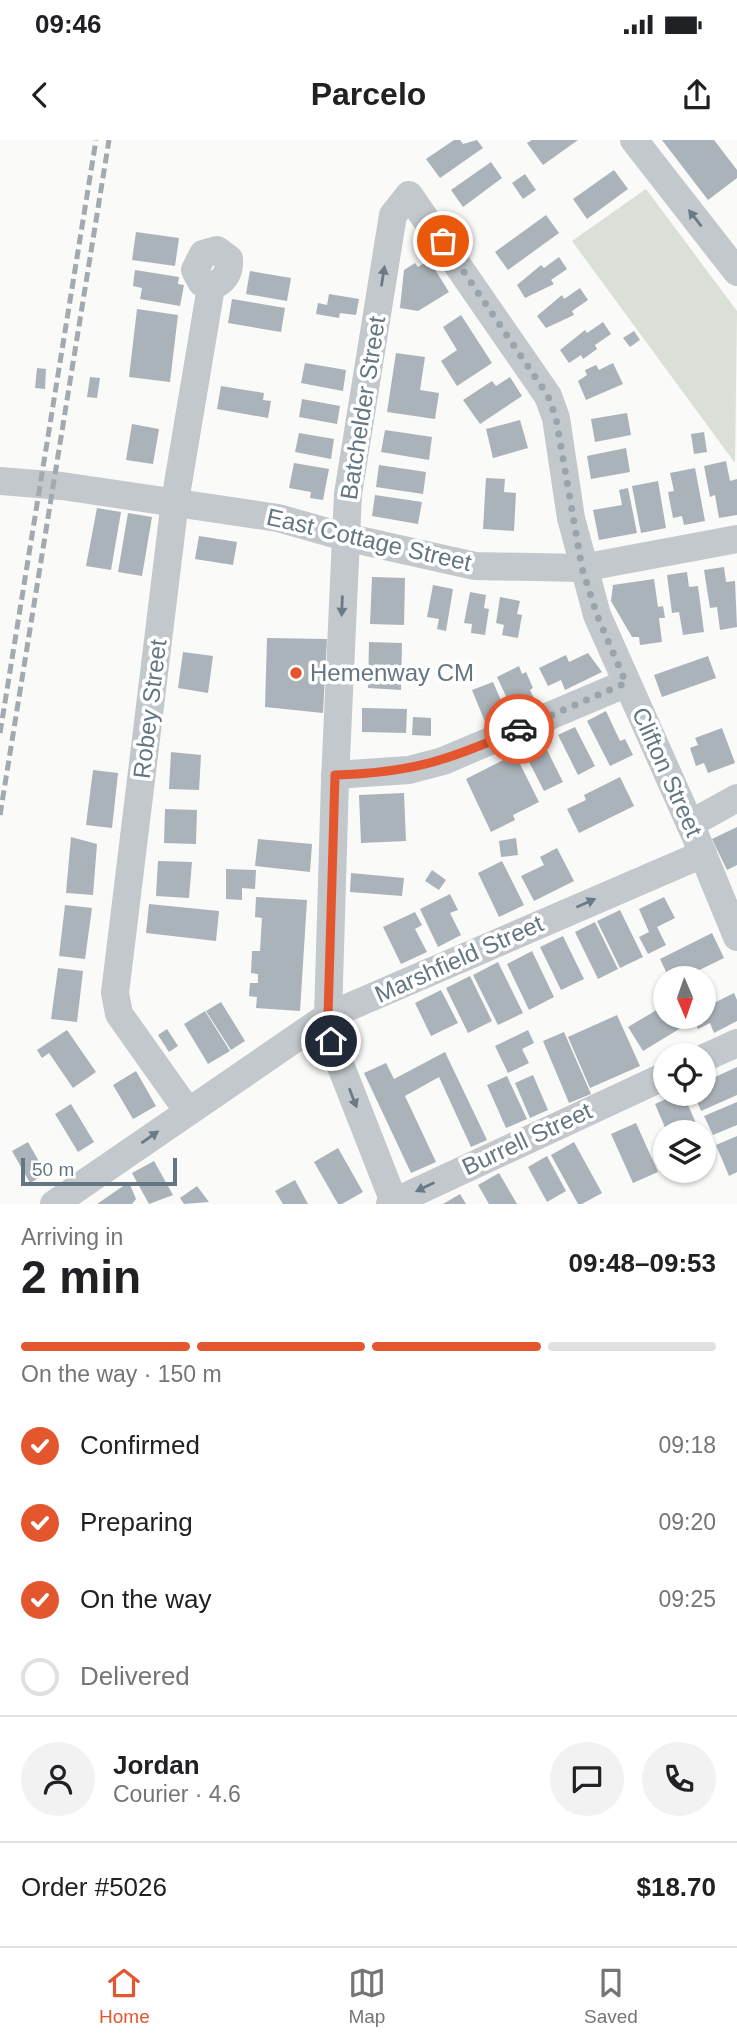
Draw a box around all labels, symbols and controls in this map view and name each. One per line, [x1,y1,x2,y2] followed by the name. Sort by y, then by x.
[35,9,102,39] text: 09:46
[21,76,59,114] icon: back
[311,76,426,112] text: Parcelo
[678,76,716,114] icon: share
[688,210,703,228] one-way arrow
[413,211,473,271] pin
[424,222,462,260] icon: bag
[378,265,389,287] one-way arrow
[335,314,390,502] street label: Batchelder Street
[264,503,475,576] street label: East Cottage Street
[337,595,348,617] one-way arrow
[128,637,171,780] street label: Robey Street
[310,659,474,686] place label: Hemenway CM
[288,665,304,681] marker: Hemenway CM
[484,694,554,764] courier
[627,703,708,841] street label: Clifton Street
[500,710,538,748] icon: car
[576,897,596,909] one-way arrow
[370,909,547,1008] street label: Marshfield Street
[653,966,716,1029] north arrow
[653,966,716,1183] map controls
[301,1011,361,1071] pin
[312,1022,350,1060] icon: home
[653,1043,716,1106] button: locate
[348,1088,359,1109] one-way arrow
[458,1097,596,1180] street label: Burrell Street
[653,1120,716,1183] button: layers
[141,1130,159,1144] one-way arrow
[21,1155,177,1187] scale bar
[32,1159,74,1180] text: 50 m
[415,1181,435,1193] one-way arrow
[21,1224,123,1250] text: Arriving in
[569,1248,716,1278] text: 09:48–09:53
[21,1251,141,1303] text: 2 min
[21,1361,222,1387] text: On the way · 150 m
[21,1427,59,1465] icon: check
[80,1430,200,1460] text: Confirmed
[658,1432,716,1458] text: 09:18
[21,1504,59,1542] icon: check
[80,1507,193,1537] text: Preparing
[658,1509,716,1535] text: 09:20
[21,1581,59,1619] icon: check
[80,1584,212,1614] text: On the way
[658,1586,716,1612] text: 09:25
[80,1661,190,1691] text: Delivered
[21,1742,95,1816] button: person
[550,1742,624,1816] button: chat
[642,1742,716,1816] button: phone
[113,1750,200,1780] text: Jordan
[113,1781,241,1807] text: Courier · 4.6
[21,1872,167,1902] text: Order #5026
[636,1872,716,1902] text: $18.70
[99,1964,150,2028] tab: Home
[348,1964,386,2028] tab: Map
[584,1964,638,2028] tab: Saved

